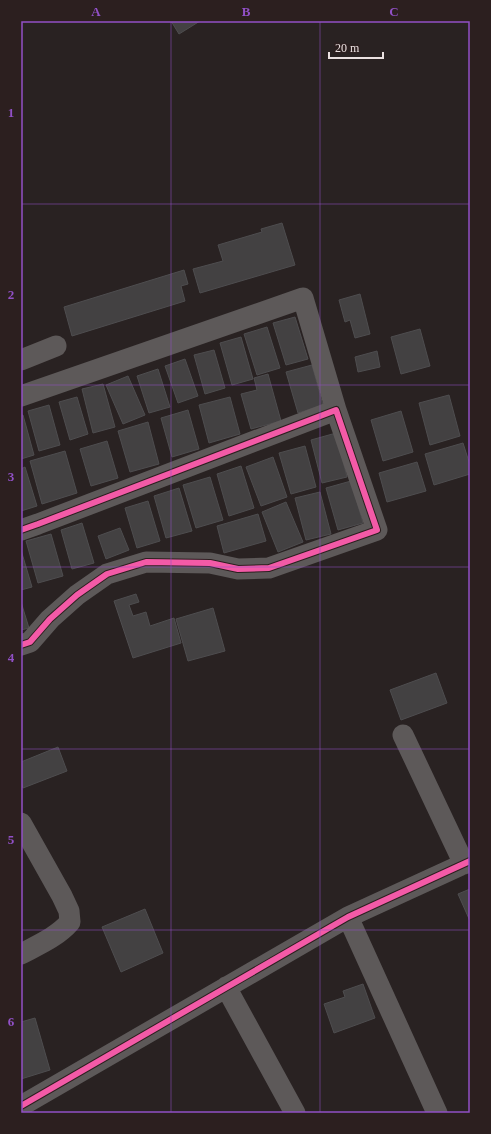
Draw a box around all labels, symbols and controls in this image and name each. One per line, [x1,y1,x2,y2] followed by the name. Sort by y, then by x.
[91,4,101,19] text: A
[242,4,251,19] text: B
[389,4,399,19] text: C
[329,34,383,60] scale bar
[335,41,360,55] text: 20 m
[8,105,14,120] text: 1
[8,287,14,302] text: 2
[8,469,15,484] text: 3
[8,650,15,665] text: 4
[8,832,15,847] text: 5
[8,1014,15,1029] text: 6

